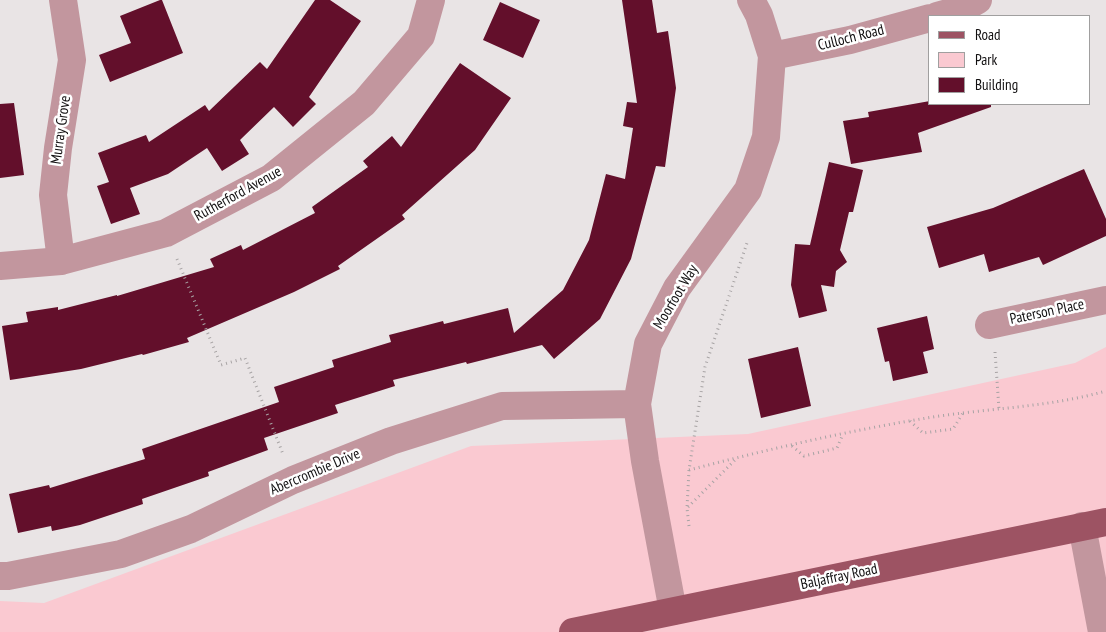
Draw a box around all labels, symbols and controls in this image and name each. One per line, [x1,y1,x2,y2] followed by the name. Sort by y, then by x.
[928,15,1091,105] legend
[816,21,886,55] street label: Culloch Road
[975,25,1001,44] text: Road
[975,50,997,69] text: Park
[975,75,1018,94] text: Building
[47,95,75,165] street label: Murray Grove
[191,163,285,225] street label: Rutherford Avenue
[650,262,702,332] street label: Moorfoot Way
[1008,295,1086,329] street label: Paterson Place
[267,445,363,499] street label: Abercrombie Drive
[799,560,879,594] street label: Baljaffray Road

